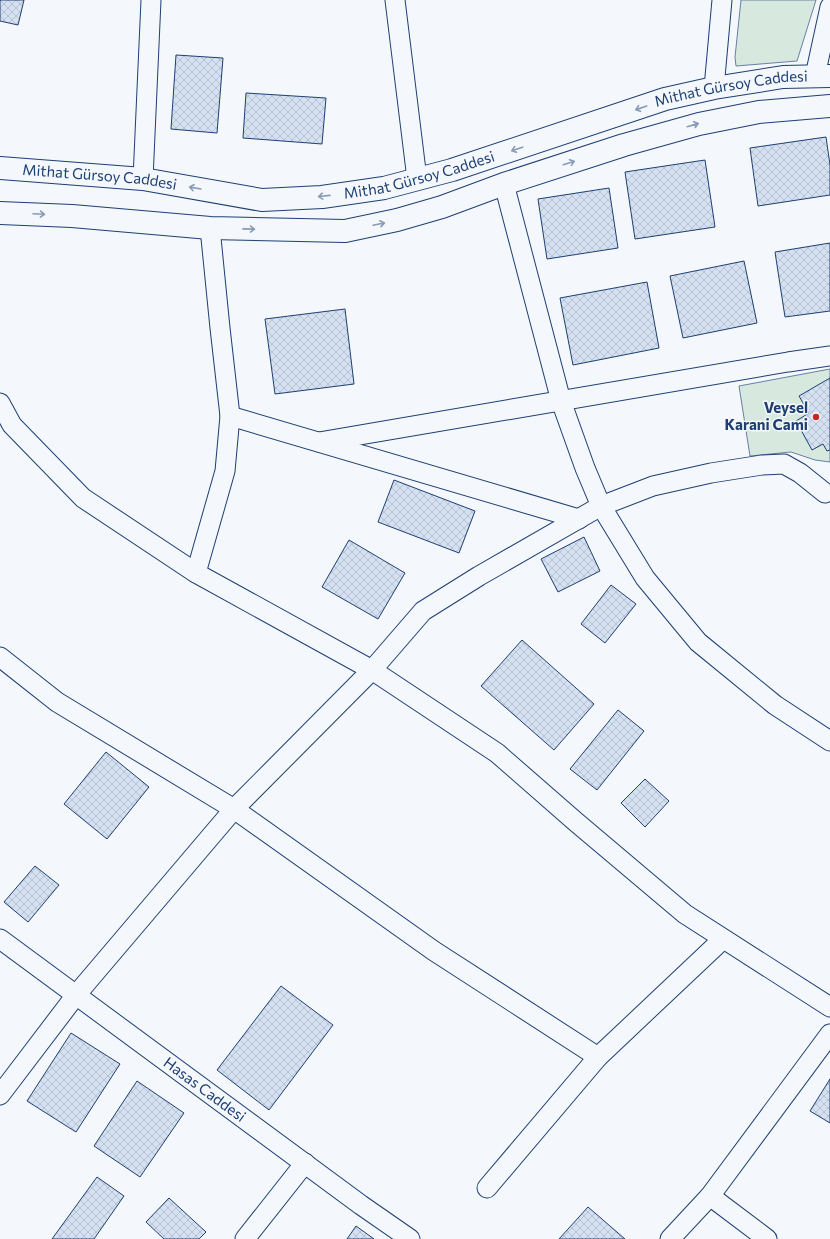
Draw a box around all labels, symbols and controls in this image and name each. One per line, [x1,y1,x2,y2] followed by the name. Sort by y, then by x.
[652,66,808,110] street label: Mithat Gürsoy Caddesi
[635,104,647,112] one-way arrow
[687,121,700,128] one-way arrow
[511,146,524,153] one-way arrow
[342,147,497,202] street label: Mithat Gürsoy Caddesi
[562,159,575,166] one-way arrow
[22,160,178,193] street label: Mithat Gürsoy Caddesi
[189,184,202,192] one-way arrow
[317,193,330,200] one-way arrow
[32,211,45,218] one-way arrow
[372,220,385,228] one-way arrow
[242,225,255,232] one-way arrow
[725,398,808,433] place label: Veysel Karani Cami
[811,412,821,422] marker: Veysel Karani Cami
[160,1053,250,1125] street label: Hasas Caddesi

